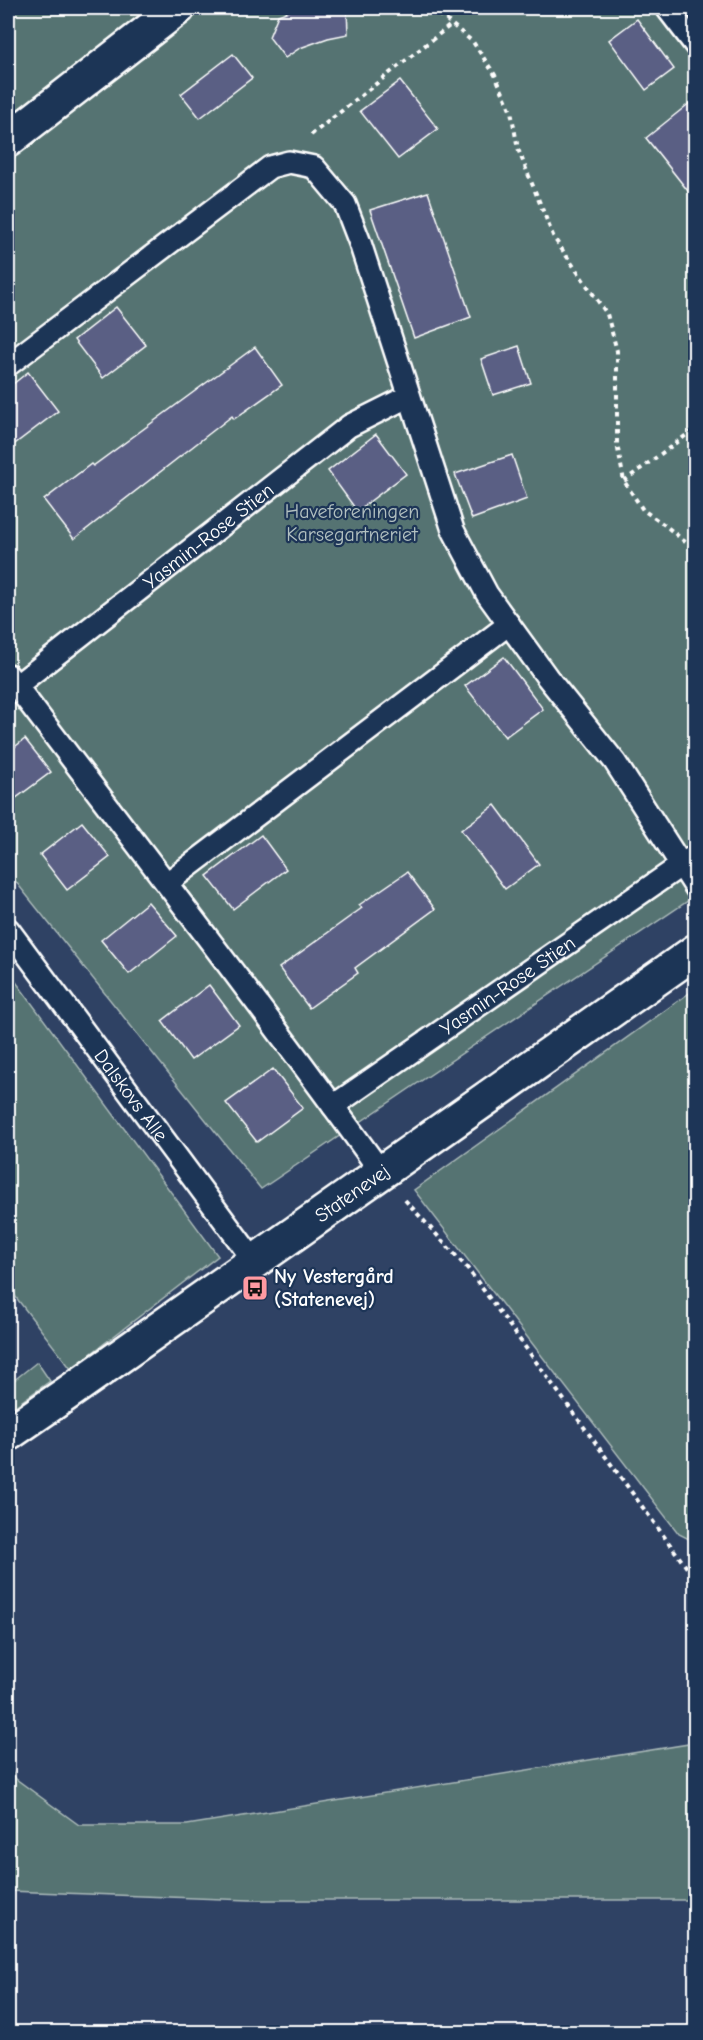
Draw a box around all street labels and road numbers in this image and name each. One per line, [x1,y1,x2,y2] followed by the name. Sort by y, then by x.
[139,478,278,594] street label: Yasmin-Rose Stien
[436,931,580,1041] street label: Yasmin-Rose Stien
[89,1045,173,1146] street label: Dalskovs Alle
[311,1159,394,1227] street label: Statenevej

